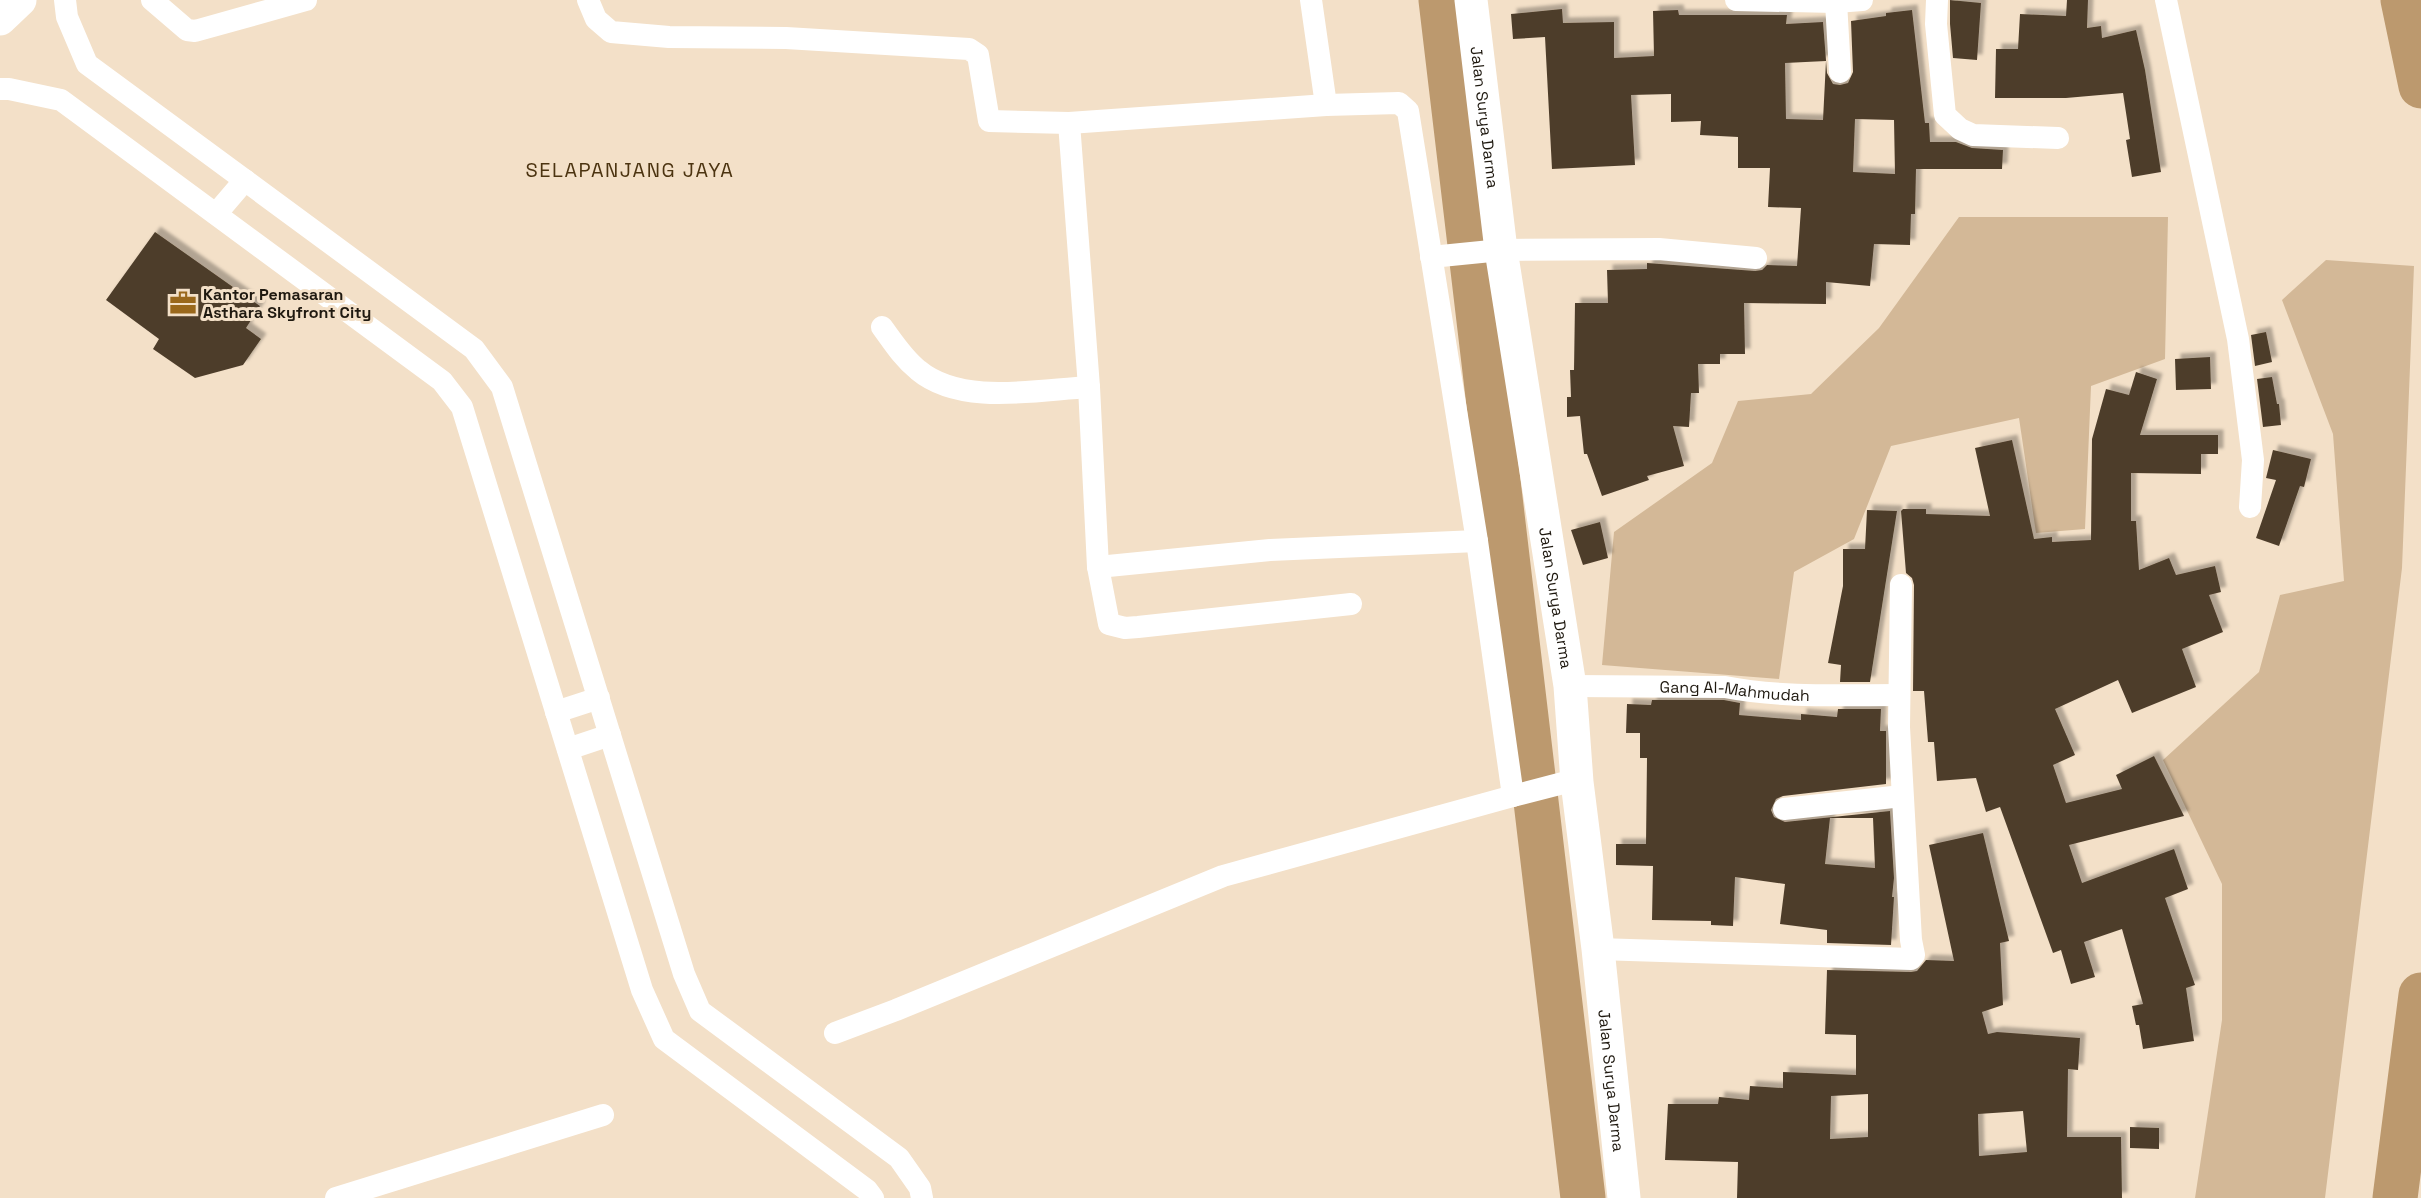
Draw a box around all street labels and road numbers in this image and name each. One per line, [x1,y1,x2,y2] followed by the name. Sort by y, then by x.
[1466,45,1504,189] street label: Jalan Surya Darma
[1535,526,1578,670] street label: Jalan Surya Darma
[1660,676,1810,706] street label: Gang Al-Mahmudah
[1594,1008,1630,1153] street label: Jalan Surya Darma

